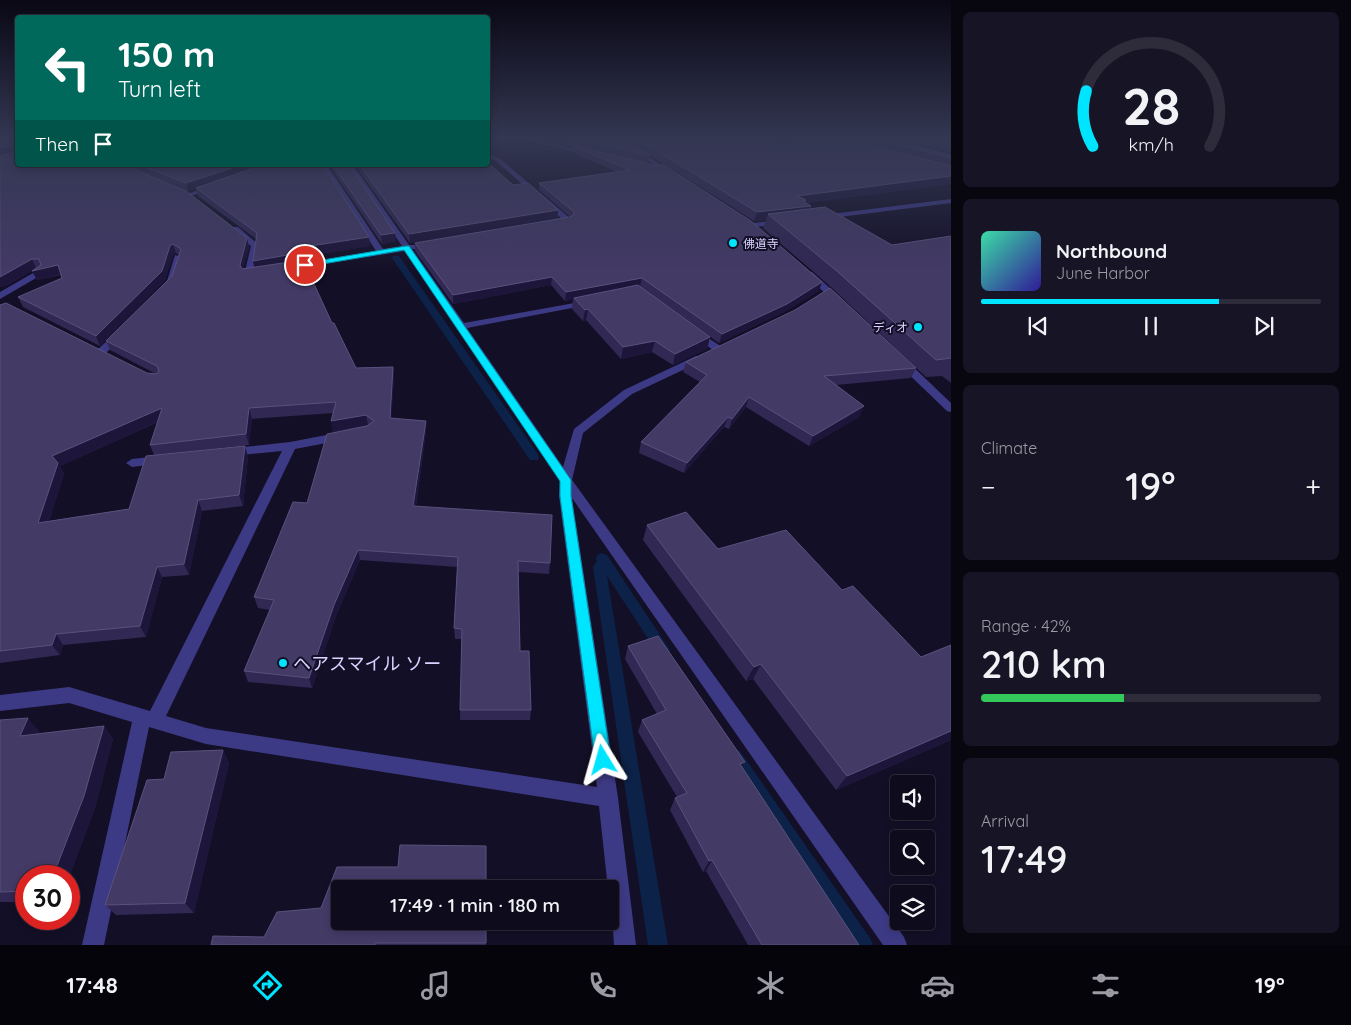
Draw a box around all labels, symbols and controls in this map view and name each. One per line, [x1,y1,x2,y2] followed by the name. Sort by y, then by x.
[118,32,215,76] text: 150 m
[35,35,100,100] icon: left
[1122,73,1180,138] text: 28
[118,75,201,103] text: Turn left
[89,130,117,158] icon: arrive
[35,132,79,156] text: Then
[1128,133,1174,155] text: km/h
[743,236,779,251] place label: 佛道寺
[727,237,739,249] marker: 佛道寺
[1056,239,1167,263] text: Northbound
[284,244,326,286] pin
[291,251,319,279] icon: arrive
[1056,263,1150,283] text: June Harbor
[1024,312,1052,340] icon: previous
[1137,312,1165,340] icon: pause
[1250,312,1278,340] icon: next
[873,320,908,335] place label: ディオ
[912,321,924,333] marker: ディオ
[981,438,1037,458] text: Climate
[1125,462,1175,510] text: 19°
[981,469,996,504] text: −
[1305,469,1321,504] text: +
[981,616,1071,636] text: Range · 42%
[981,640,1107,688] text: 210 km
[293,652,441,675] place label: ヘアスマイル ソー
[277,657,289,669] marker: ヘアスマイル ソー
[576,733,628,785] position arrow
[890,775,935,930] map controls
[890,775,935,820] button: sound
[981,811,1029,831] text: Arrival
[890,830,935,875] button: search
[981,835,1068,883] text: 17:49
[15,865,80,930] speed limit sign: 30
[890,885,935,930] button: layers
[390,893,560,917] text: 17:49 · 1 min · 180 m
[250,968,285,1003] icon: directions
[418,968,453,1003] icon: music
[585,968,620,1003] icon: phone
[753,968,788,1003] icon: climate
[920,968,955,1003] icon: car
[1088,968,1123,1003] icon: filters
[66,971,118,999] text: 17:48
[1255,971,1285,999] text: 19°

